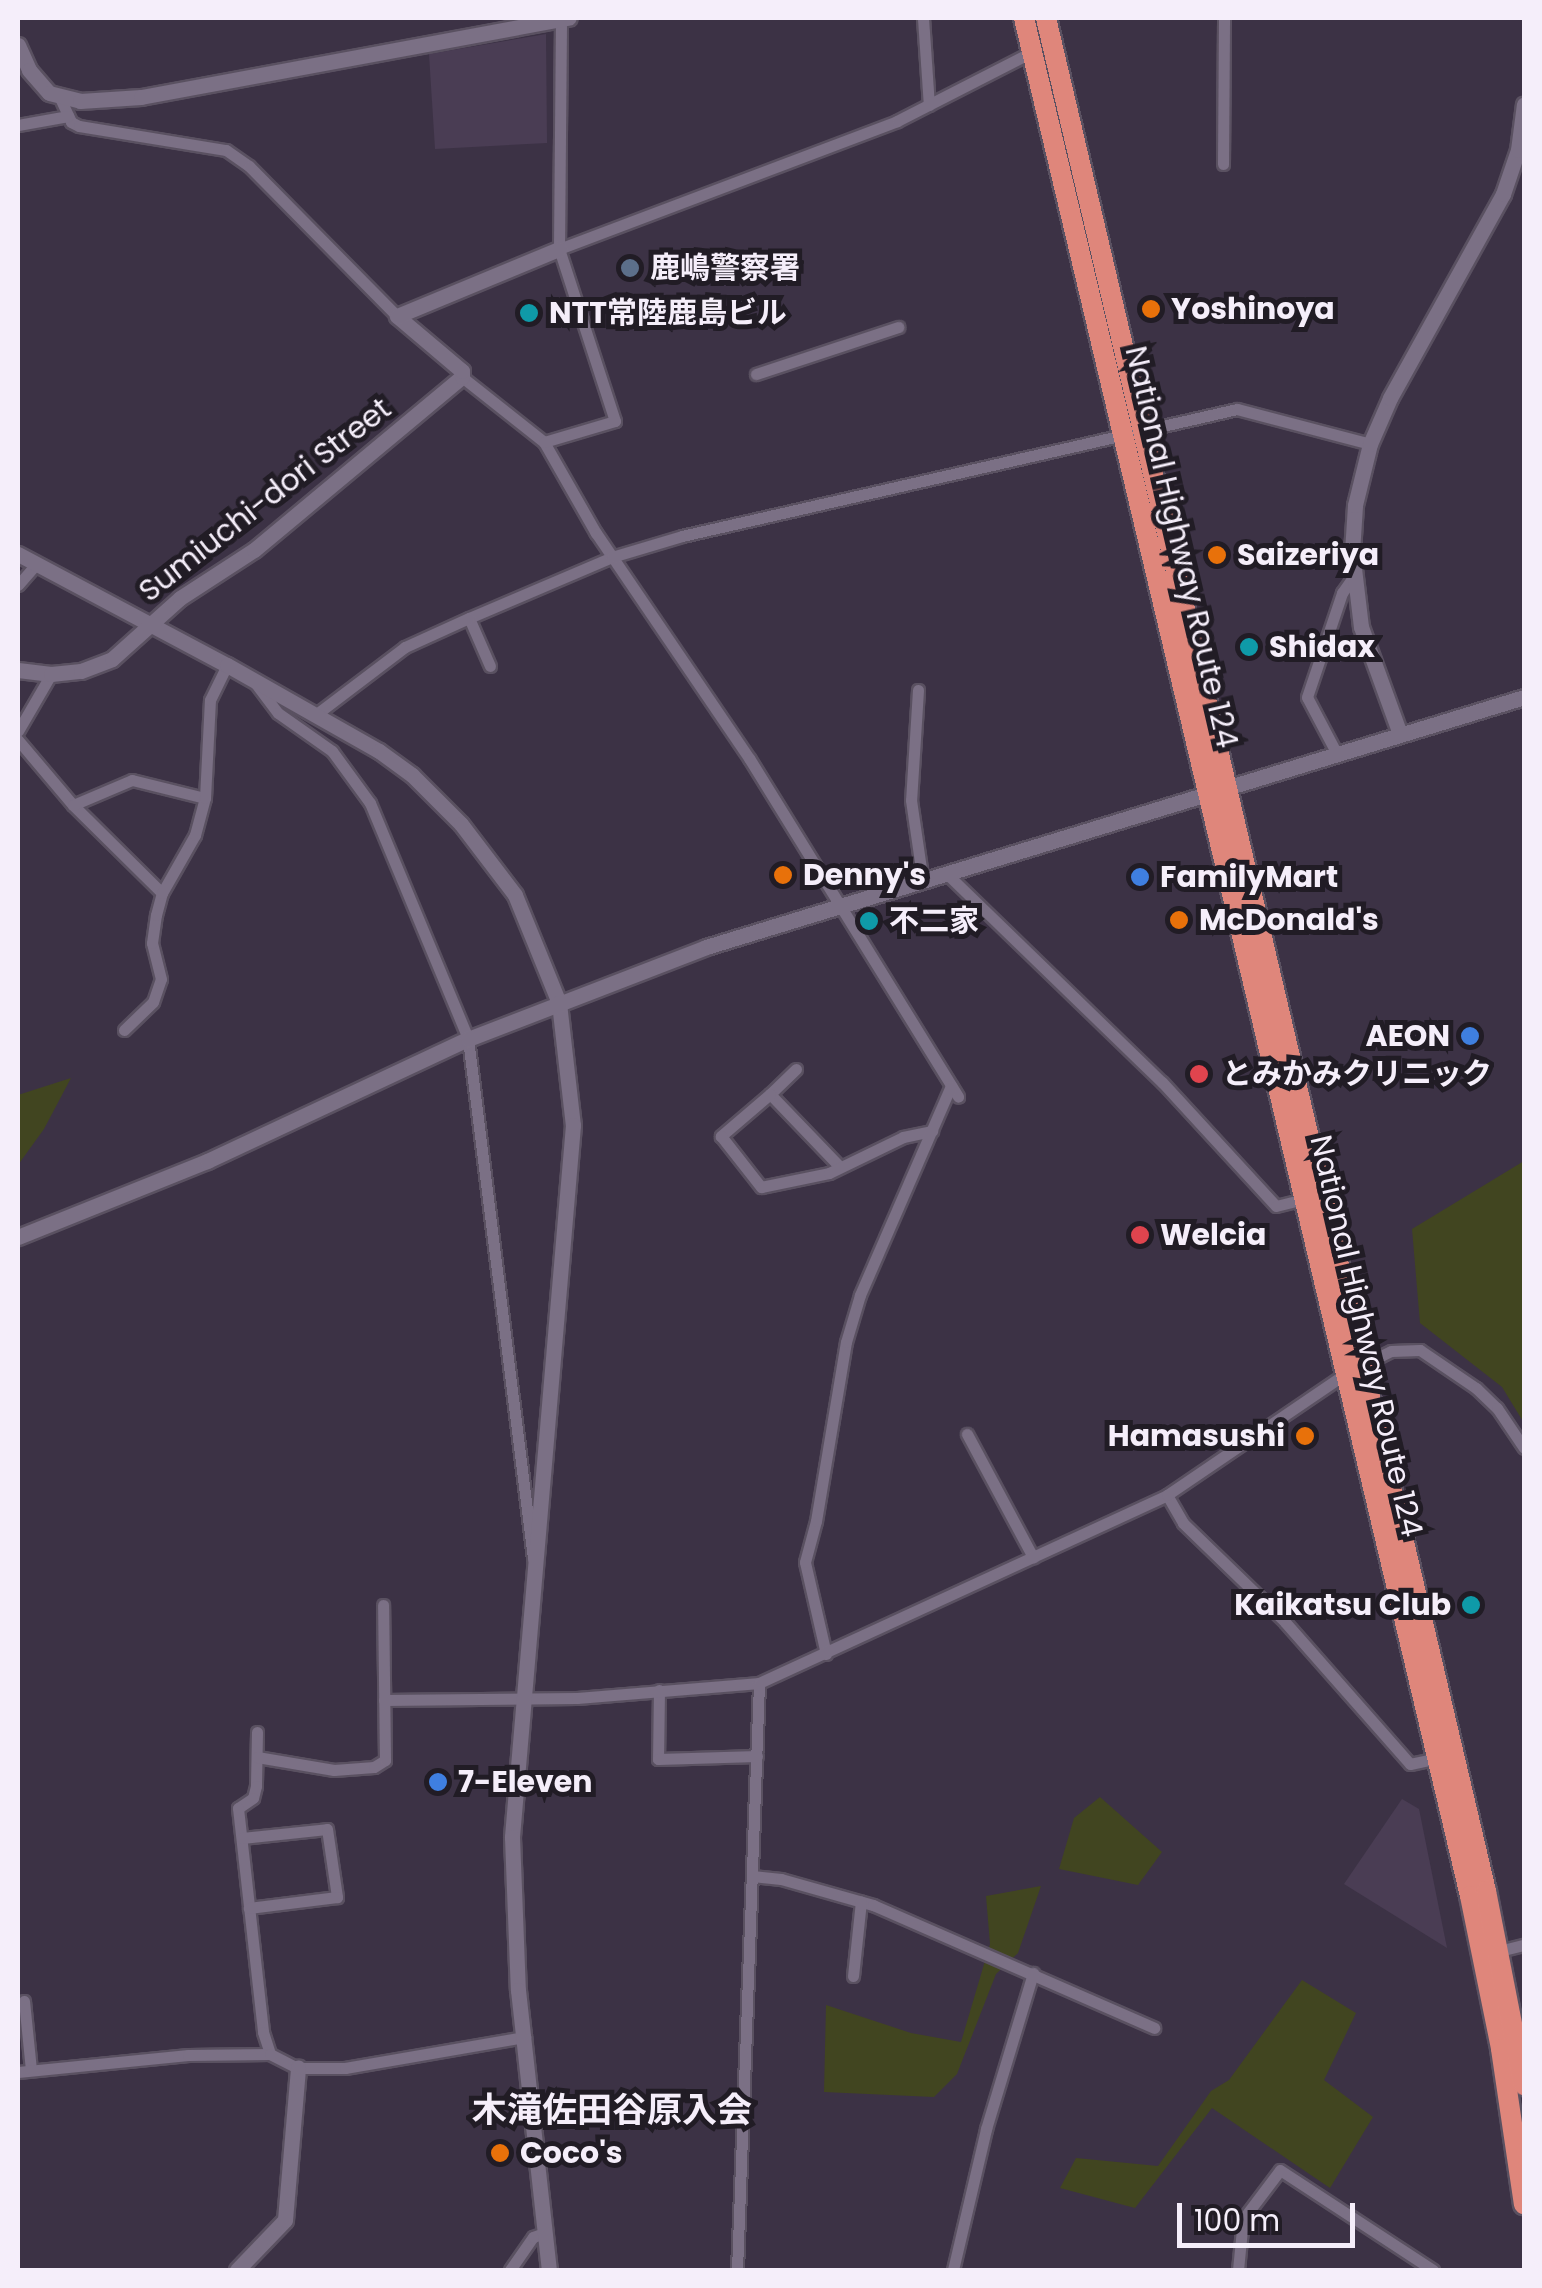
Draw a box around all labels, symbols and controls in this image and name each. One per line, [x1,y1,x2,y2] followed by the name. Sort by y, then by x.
[650,250,800,286] place label: 鹿嶋警察署
[619,257,641,279] marker: 鹿嶋警察署
[1171,291,1335,327] place label: Yoshinoya
[549,295,787,331] place label: NTT常陸鹿島ビル
[1140,298,1162,320] marker: Yoshinoya
[518,302,540,324] marker: NTT常陸鹿島ビル
[1117,343,1245,751] street label: National Highway Route 124
[132,391,398,609] street label: Sumiuchi-dori Street
[1237,537,1379,573] place label: Saizeriya
[1206,544,1228,566] marker: Saizeriya
[1269,629,1375,665] place label: Shidax
[1238,636,1260,658] marker: Shidax
[803,857,926,893] place label: Denny's
[1160,859,1338,895] place label: FamilyMart
[772,864,794,886] marker: Denny's
[1129,866,1151,888] marker: FamilyMart
[1199,902,1379,938] place label: McDonald's
[889,903,979,939] place label: 不二家
[1168,909,1190,931] marker: McDonald's
[858,910,880,932] marker: 不二家
[1366,1018,1450,1054] place label: AEON
[1459,1025,1481,1047] marker: AEON
[1222,1056,1492,1092] place label: とみかみクリニック
[1186,1061,1212,1087] marker: とみかみクリニック
[1302,1132,1430,1540] street label: National Highway Route 124
[1160,1217,1266,1253] place label: Welcia
[1129,1224,1151,1246] marker: Welcia
[1108,1418,1285,1454] place label: Hamasushi
[1294,1425,1316,1447] marker: Hamasushi
[1234,1587,1451,1623] place label: Kaikatsu Club
[1460,1594,1482,1616] marker: Kaikatsu Club
[458,1764,592,1800] place label: 7-Eleven
[427,1771,449,1793] marker: 7-Eleven
[472,2089,752,2131] district label: 木滝佐田谷原入会
[520,2135,623,2171] place label: Coco's
[489,2142,511,2164] marker: Coco's
[1182,2183,1360,2245] scale bar
[1194,2199,1280,2242] text: 100 m

